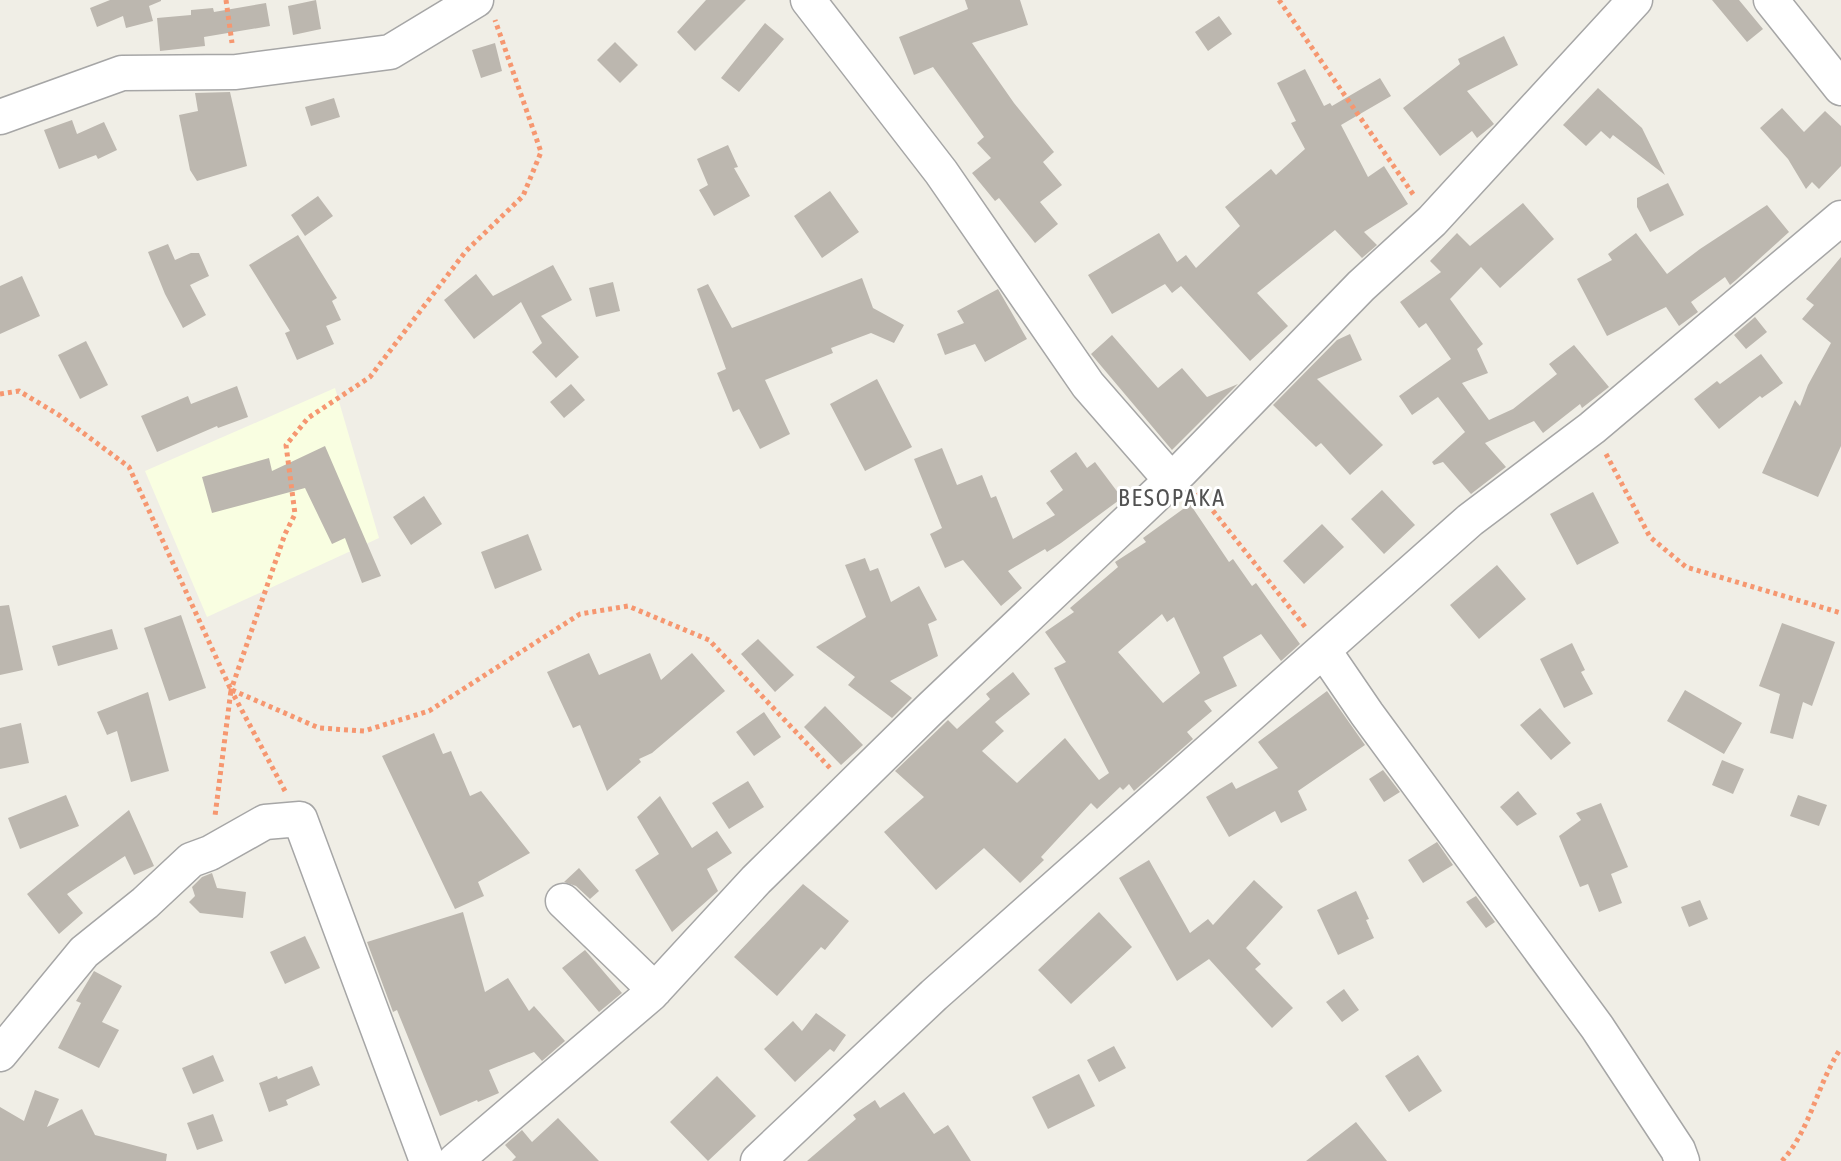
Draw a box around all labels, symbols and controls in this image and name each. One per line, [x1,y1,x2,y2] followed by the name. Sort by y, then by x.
[1118,484,1226,511] district label: BESOPAKA

